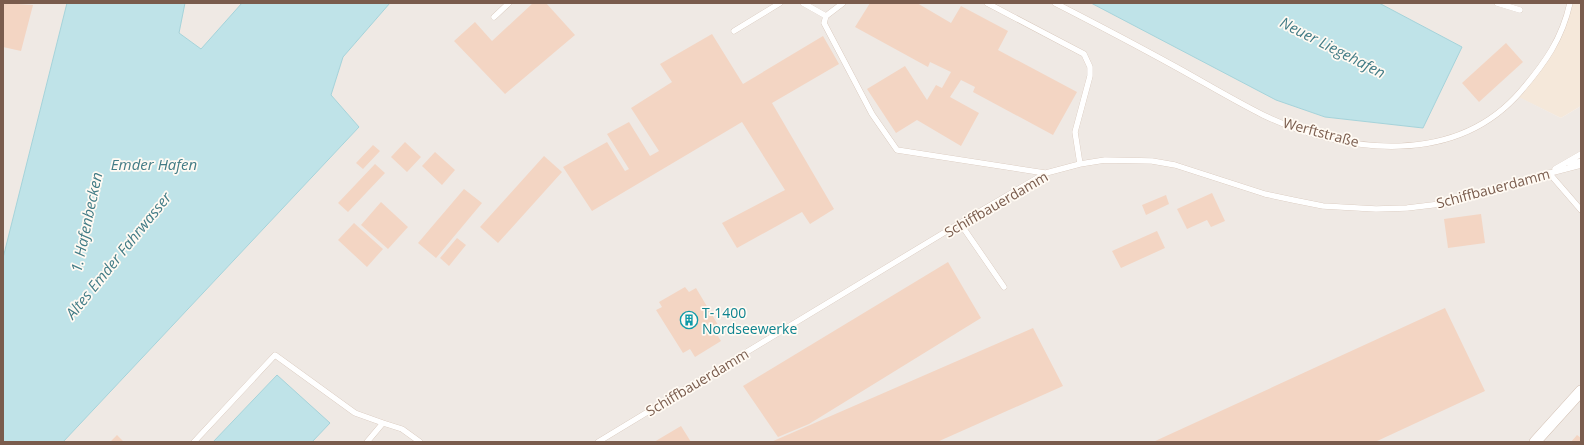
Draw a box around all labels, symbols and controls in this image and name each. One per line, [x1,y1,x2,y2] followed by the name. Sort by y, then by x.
[1277,12,1389,82] water label: Neuer Liegehafen
[1281,113,1361,151] street label: Werftstraße
[111,154,197,174] water label: Emder Hafen
[1434,164,1552,212] street label: Schiffbauerdamm
[941,167,1051,241] street label: Schiffbauerdamm
[66,170,106,274] water label: 1. Hafenbecken
[60,187,176,323] water label: Altes Emder Fahrwasser
[702,303,797,338] place label: T-1400 Nordseewerke
[679,310,699,330] building icon: T-1400 Nordseewerke
[642,344,752,420] street label: Schiffbauerdamm

